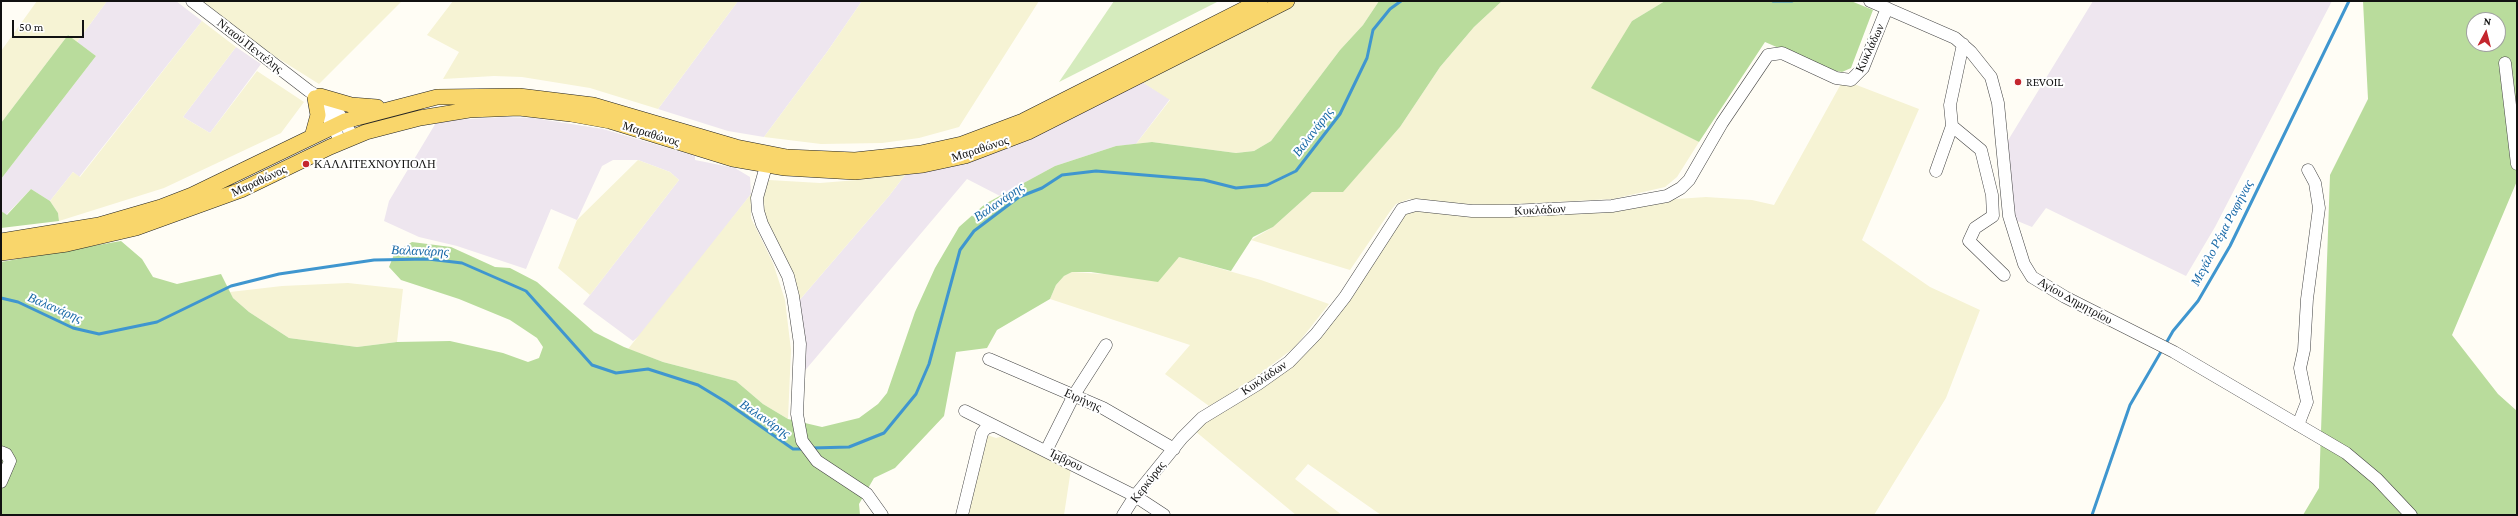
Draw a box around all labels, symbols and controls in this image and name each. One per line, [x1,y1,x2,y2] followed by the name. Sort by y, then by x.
[14,12,86,38] scale bar
[2466,12,2506,52] north arrow
[2483,15,2492,27] text: N
[214,16,286,76] street label: Νταού Πεντέλης
[19,20,43,34] text: 50 m
[1853,22,1887,74] street label: Κυκλάδων
[2026,75,2063,89] place label: REVOIL
[2013,77,2023,87] marker: REVOIL
[1289,104,1337,160] water label: Βαλανάρης
[621,118,681,150] street label: Μαραθώνος
[950,133,1010,165] street label: Μαραθώνος
[314,157,436,171] place label: ΚΑΛΛΙΤΕΧΝΟΥΠΟΛΗ
[301,159,311,169] marker: ΚΑΛΛΙΤΕΧΝΟΥΠΟΛΗ
[229,162,289,200] street label: Μαραθώνος
[2188,177,2256,289] water label: Μεγάλο Ρέμα Ραφήνας
[971,179,1027,225] water label: Βαλανάρης
[1514,201,1566,219] street label: Κυκλάδων
[391,242,449,260] water label: Βαλανάρης
[2035,275,2115,327] street label: Αγίου Δημητρίου
[25,290,85,326] water label: Βαλανάρης
[1239,358,1289,398] street label: Κυκλάδων
[1062,385,1104,415] street label: Ειρήνης
[737,396,793,442] water label: Βαλανάρης
[1047,446,1085,474] street label: Ίμβρου
[1127,458,1169,506] street label: Κερκύρας

